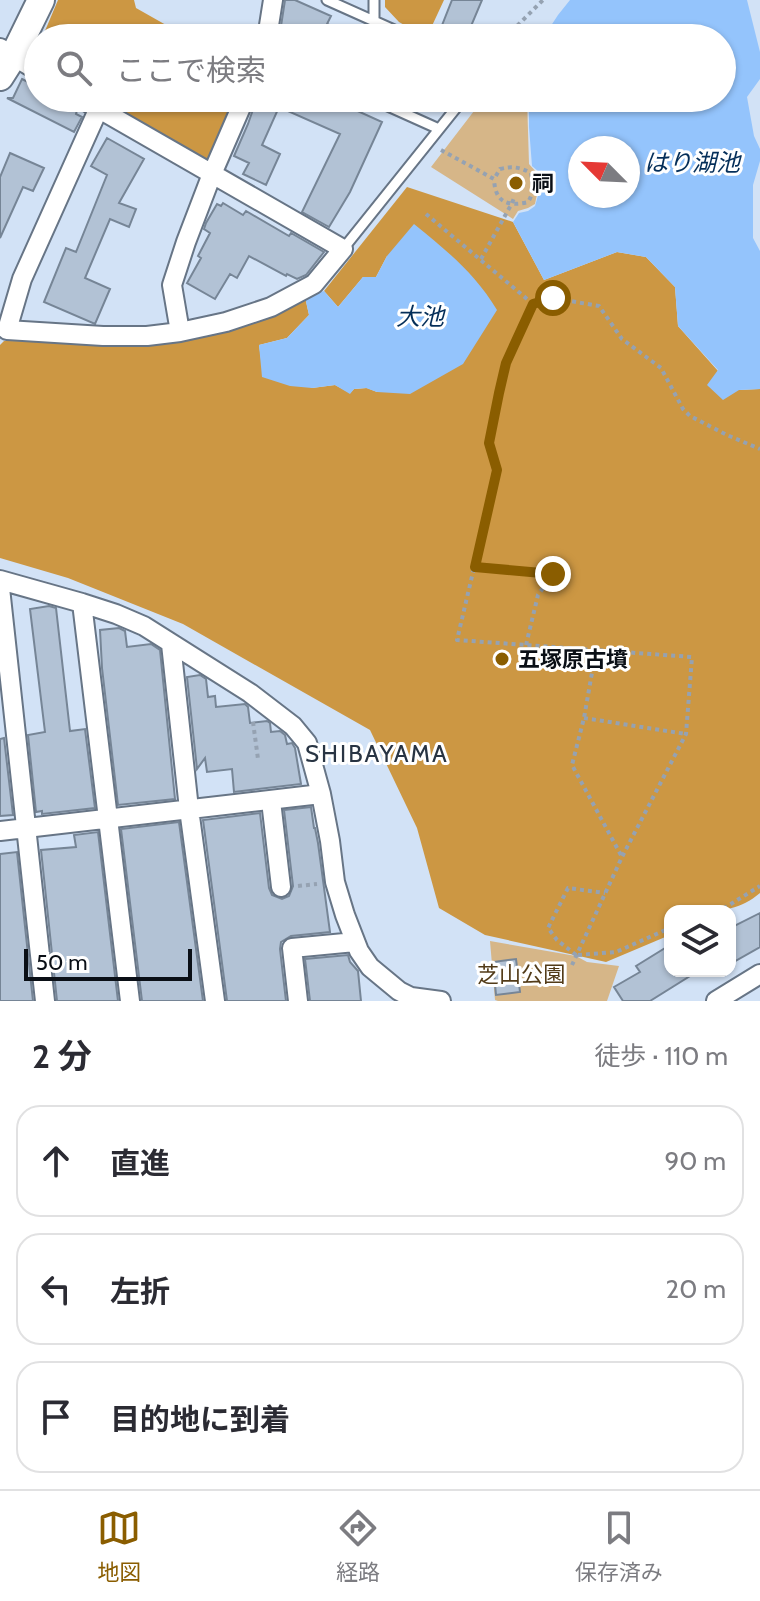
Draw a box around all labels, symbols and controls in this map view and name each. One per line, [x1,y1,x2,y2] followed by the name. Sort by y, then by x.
[24,24,736,112] search box
[52,46,96,90] icon: search
[116,52,266,89] text: ここで検索
[568,136,640,208] north arrow
[644,148,742,177] water label: はり湖池
[532,170,554,197] place label: 祠
[507,174,525,192] marker: 祠
[535,280,571,316] route start
[396,302,446,331] water label: 大池
[535,556,571,592] route end
[518,646,628,673] place label: 五塚原古墳
[493,650,511,668] marker: 五塚原古墳
[305,739,449,768] district label: SHIBAYAMA
[664,905,736,977] map controls
[664,905,736,977] button: layers
[24,945,192,981] scale bar
[36,949,88,976] text: 50 m
[477,961,565,988] park label: 芝山公園
[32,1035,92,1077] text: 2 分
[594,1040,728,1072] text: 徒歩 · 110 m
[34,1139,78,1183] icon: ahead
[110,1145,170,1182] text: 直進
[664,1145,726,1177] text: 90 m
[34,1267,78,1311] icon: left
[110,1273,170,1310] text: 左折
[666,1273,726,1305] text: 20 m
[34,1395,78,1439] icon: arrive
[110,1401,290,1438] text: 目的地に到着
[97,1506,141,1586] tab: 地図
[336,1506,380,1586] tab: 経路
[575,1506,663,1586] tab: 保存済み

